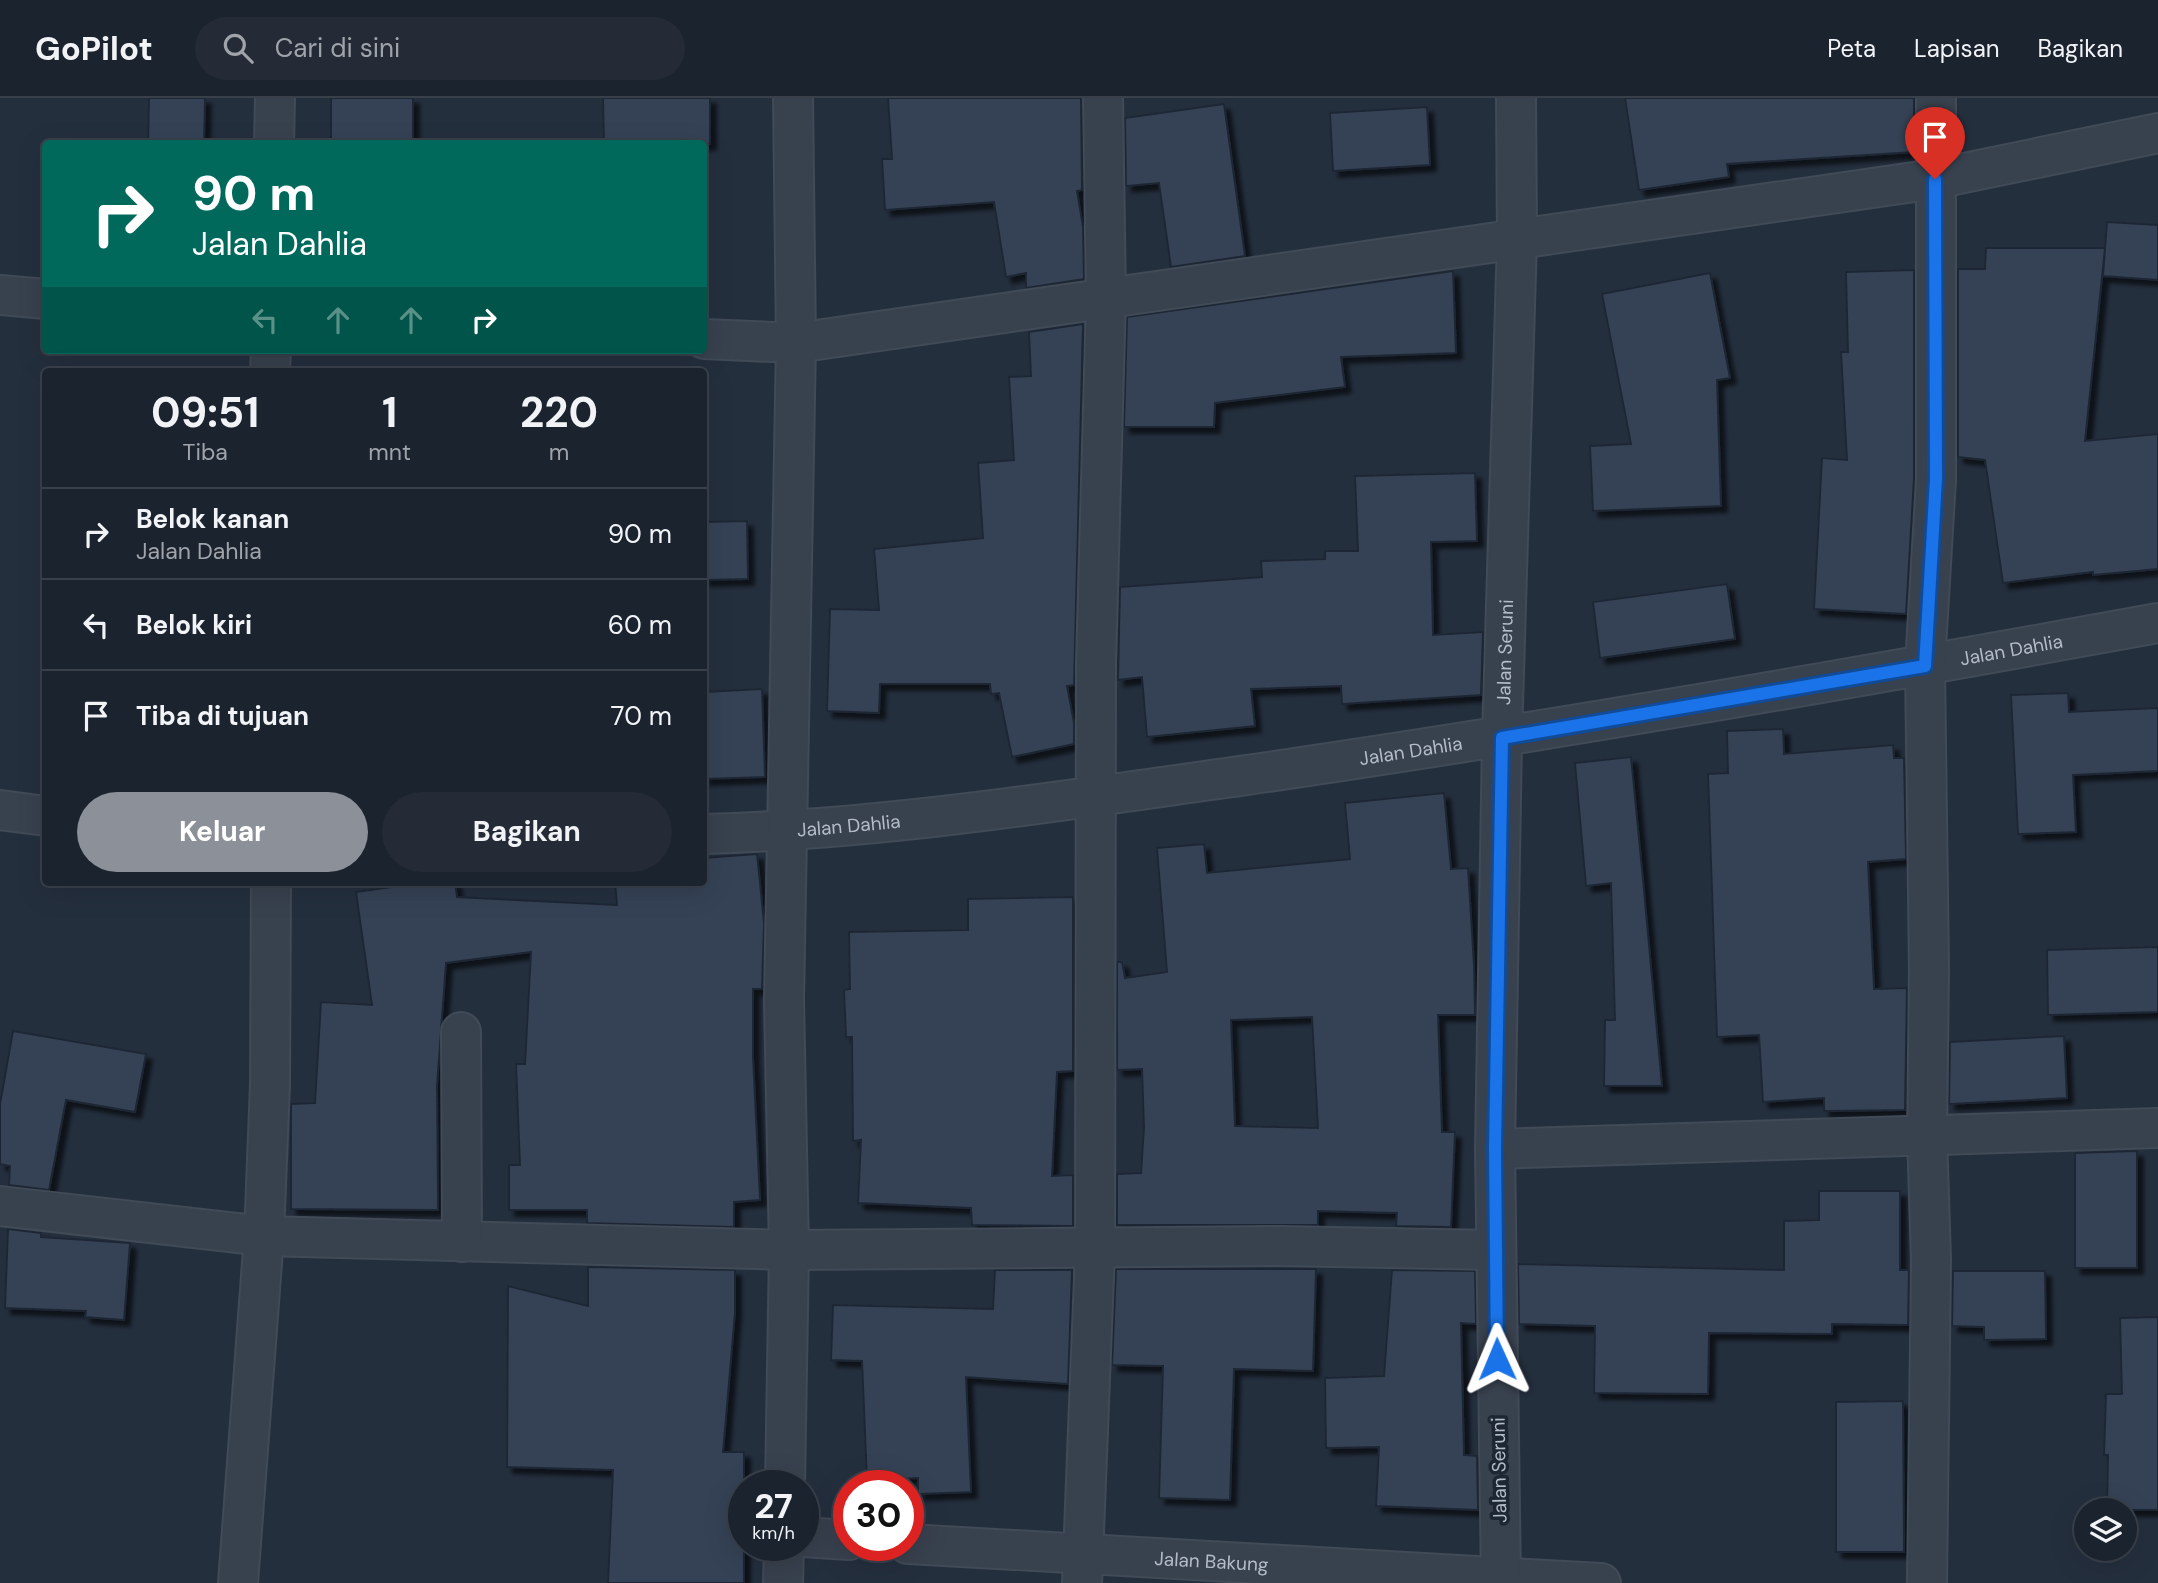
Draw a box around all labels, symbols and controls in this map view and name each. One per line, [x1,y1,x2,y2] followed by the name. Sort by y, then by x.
[195,17,685,80] search box
[35,27,153,70] text: GoPilot
[219,29,257,67] icon: search
[275,31,400,65] text: Cari di sini
[1827,33,1876,64] text: Peta
[1914,33,1999,64] text: Lapisan
[2037,33,2123,64] text: Bagikan
[1905,107,1965,179] pin
[1916,118,1954,156] icon: arrive
[192,161,315,225] text: 90 m
[77,168,168,259] icon: right
[192,223,367,265] text: Jalan Dahlia
[246,301,284,339] icon: left
[319,301,357,339] icon: ahead
[392,301,430,339] icon: ahead
[465,301,503,339] icon: right
[151,385,259,440] text: 09:51
[382,385,397,440] text: 1
[520,385,598,440] text: 220
[183,437,228,467] text: Tiba
[368,437,411,467] text: mnt
[549,437,569,467] text: m
[136,502,289,536] text: Belok kanan
[77,515,115,553] icon: right
[608,517,672,551] text: 90 m
[136,536,262,566] text: Jalan Dahlia
[1491,599,1519,705] street label: Jalan Seruni
[77,606,115,644] icon: left
[136,608,252,642] text: Belok kiri
[608,608,672,642] text: 60 m
[1958,628,2065,671] street label: Jalan Dahlia
[77,697,115,735] icon: arrive
[136,699,309,733] text: Tiba di tujuan
[611,699,672,733] text: 70 m
[1357,730,1464,771] street label: Jalan Dahlia
[77,792,368,872] button: Keluar
[382,792,672,872] button: Bagikan
[796,808,902,842] street label: Jalan Dahlia
[1460,1322,1534,1396] position arrow
[1486,1417,1512,1523] street label: Jalan Seruni
[833,1470,924,1561] speed limit sign: 30
[754,1483,793,1529] text: 27
[2074,1498,2137,1561] map controls
[2074,1498,2137,1561] button: layers
[752,1521,795,1545] text: km/h
[1154,1545,1270,1577] street label: Jalan Bakung

